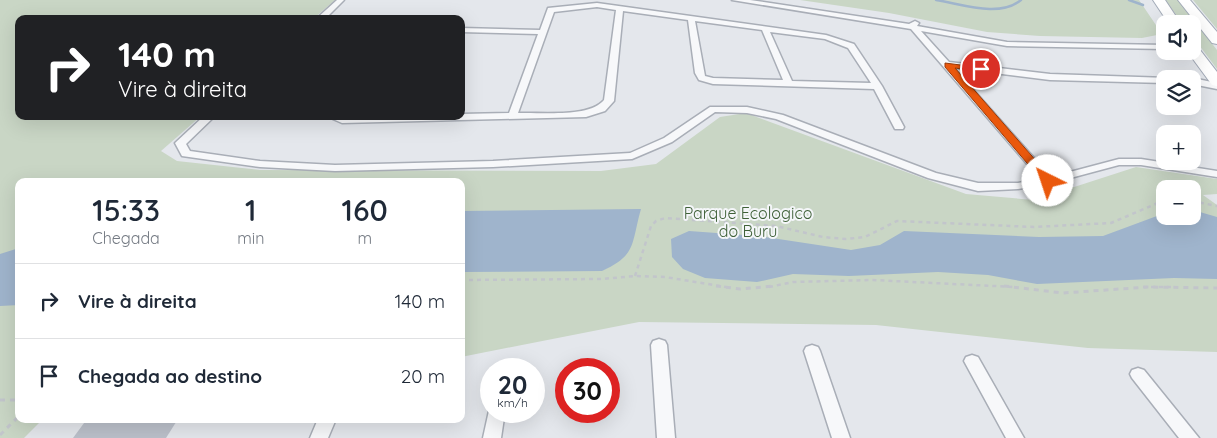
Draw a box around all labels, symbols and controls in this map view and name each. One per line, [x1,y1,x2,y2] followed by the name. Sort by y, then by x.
[1156,15,1201,225] map controls
[1156,15,1201,60] button: sound
[118,32,216,76] text: 140 m
[35,35,100,100] icon: right
[960,48,1002,90] pin
[967,55,995,83] icon: arrive
[1156,70,1201,115] button: layers
[118,75,247,103] text: Vire à direita
[1156,125,1201,170] button: +
[1021,154,1073,206] position arrow
[1156,180,1201,225] button: −
[92,191,160,229] text: 15:33
[245,191,257,229] text: 1
[342,191,388,229] text: 160
[684,203,812,241] park label: Parque Ecologico do Buru
[92,228,160,248] text: Chegada
[237,228,264,248] text: min
[357,228,372,248] text: m
[35,287,63,315] icon: right
[78,289,197,313] text: Vire à direita
[394,289,445,313] text: 140 m
[555,358,620,423] speed limit sign: 30
[35,362,63,390] icon: arrive
[78,364,262,388] text: Chegada ao destino
[401,364,445,388] text: 20 m
[498,369,527,400] text: 20
[497,395,528,410] text: km/h

